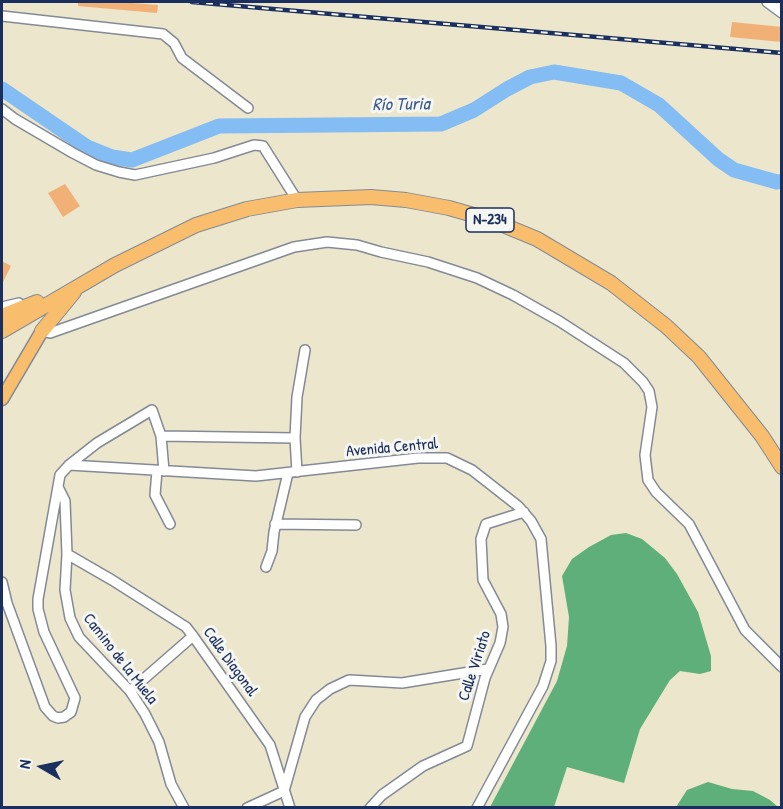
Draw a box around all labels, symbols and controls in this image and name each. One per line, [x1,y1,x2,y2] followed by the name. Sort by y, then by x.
[372,94,430,116] water label: Río Turia
[466,208,514,232] road number: N-234
[345,434,439,462] street label: Avenida Central
[79,610,161,708] street label: Camino de la Muela
[198,624,262,700] street label: Calle Diagonal
[455,629,495,703] street label: Calle Viriato
[12,737,72,797] north arrow
[13,758,36,770] text: N

